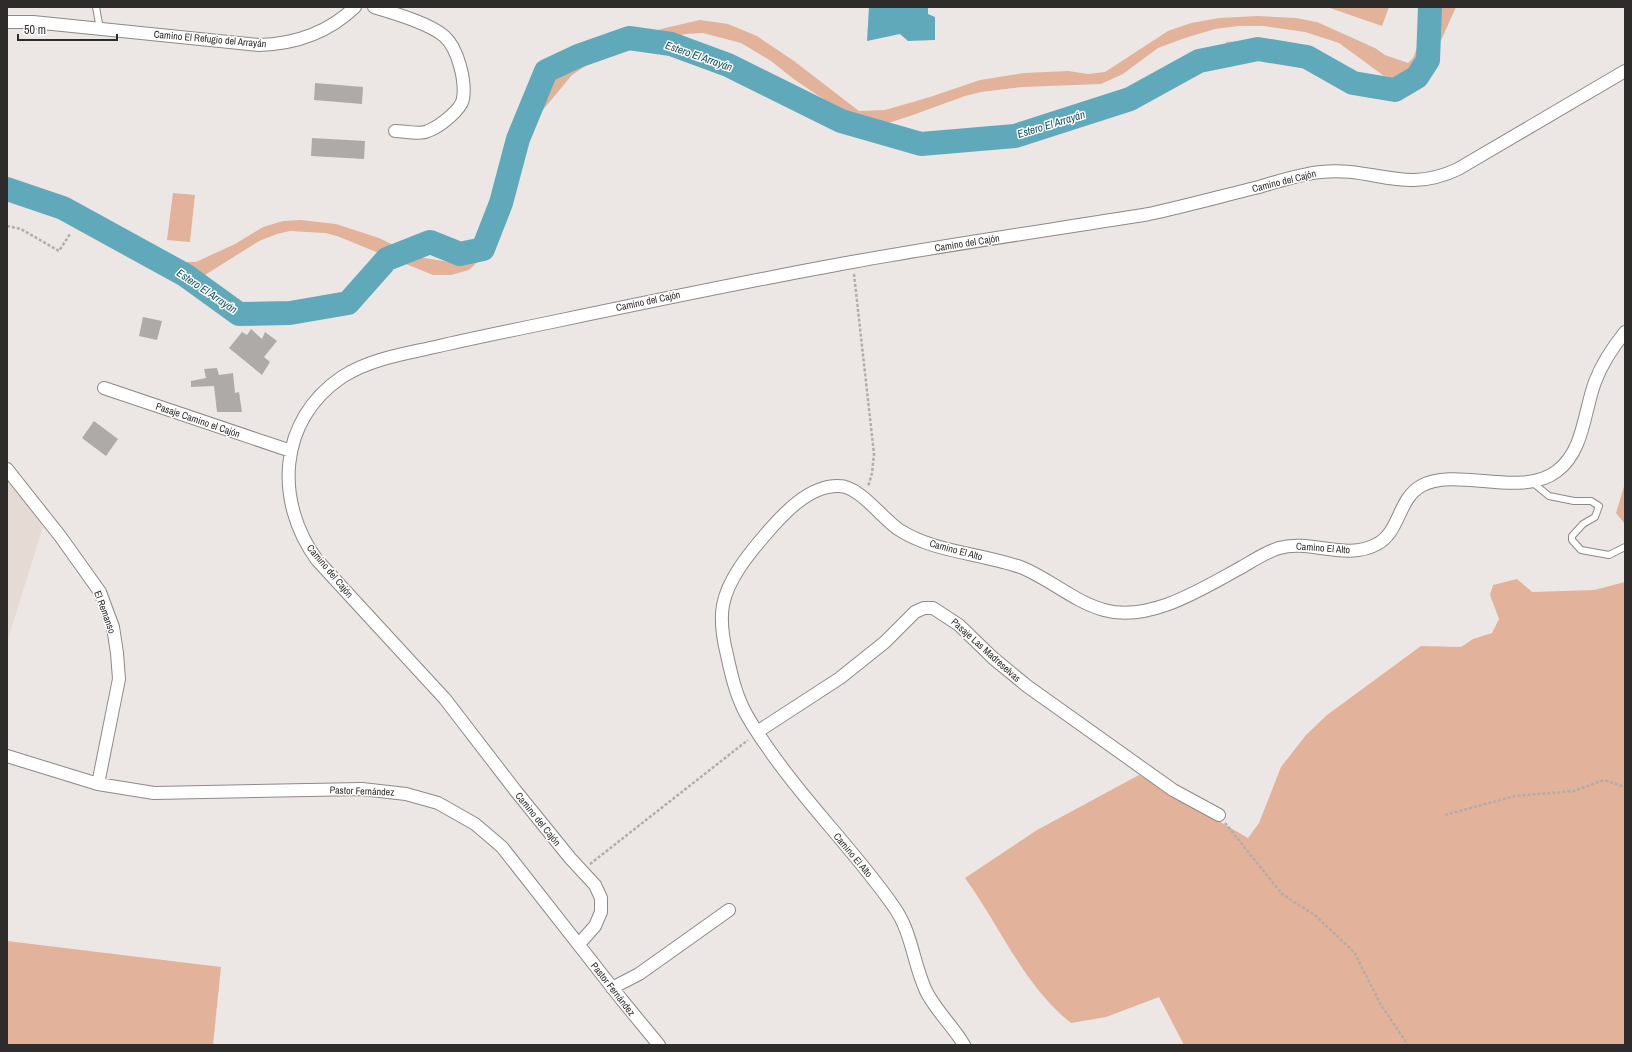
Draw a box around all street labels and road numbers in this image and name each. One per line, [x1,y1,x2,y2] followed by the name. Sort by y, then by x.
[153,28,267,50] street label: Camino El Refugio del Arrayán
[1251,167,1317,195] street label: Camino del Cajón
[934,231,1000,255] street label: Camino del Cajón
[615,288,681,314] street label: Camino del Cajón
[154,399,242,441] street label: Pasaje Camino el Cajón
[928,537,984,563] street label: Camino El Alto
[1295,540,1351,556] street label: Camino El Alto
[304,542,356,600] street label: Camino del Cajón
[91,589,119,636] street label: El Remanso
[948,615,1024,685] street label: Pasaje Las Madreselvas
[329,783,395,799] street label: Pastor Fernández
[512,789,564,849] street label: Camino del Cajón
[831,830,876,880] street label: Camino El Alto
[588,959,638,1019] street label: Pastor Fernández

